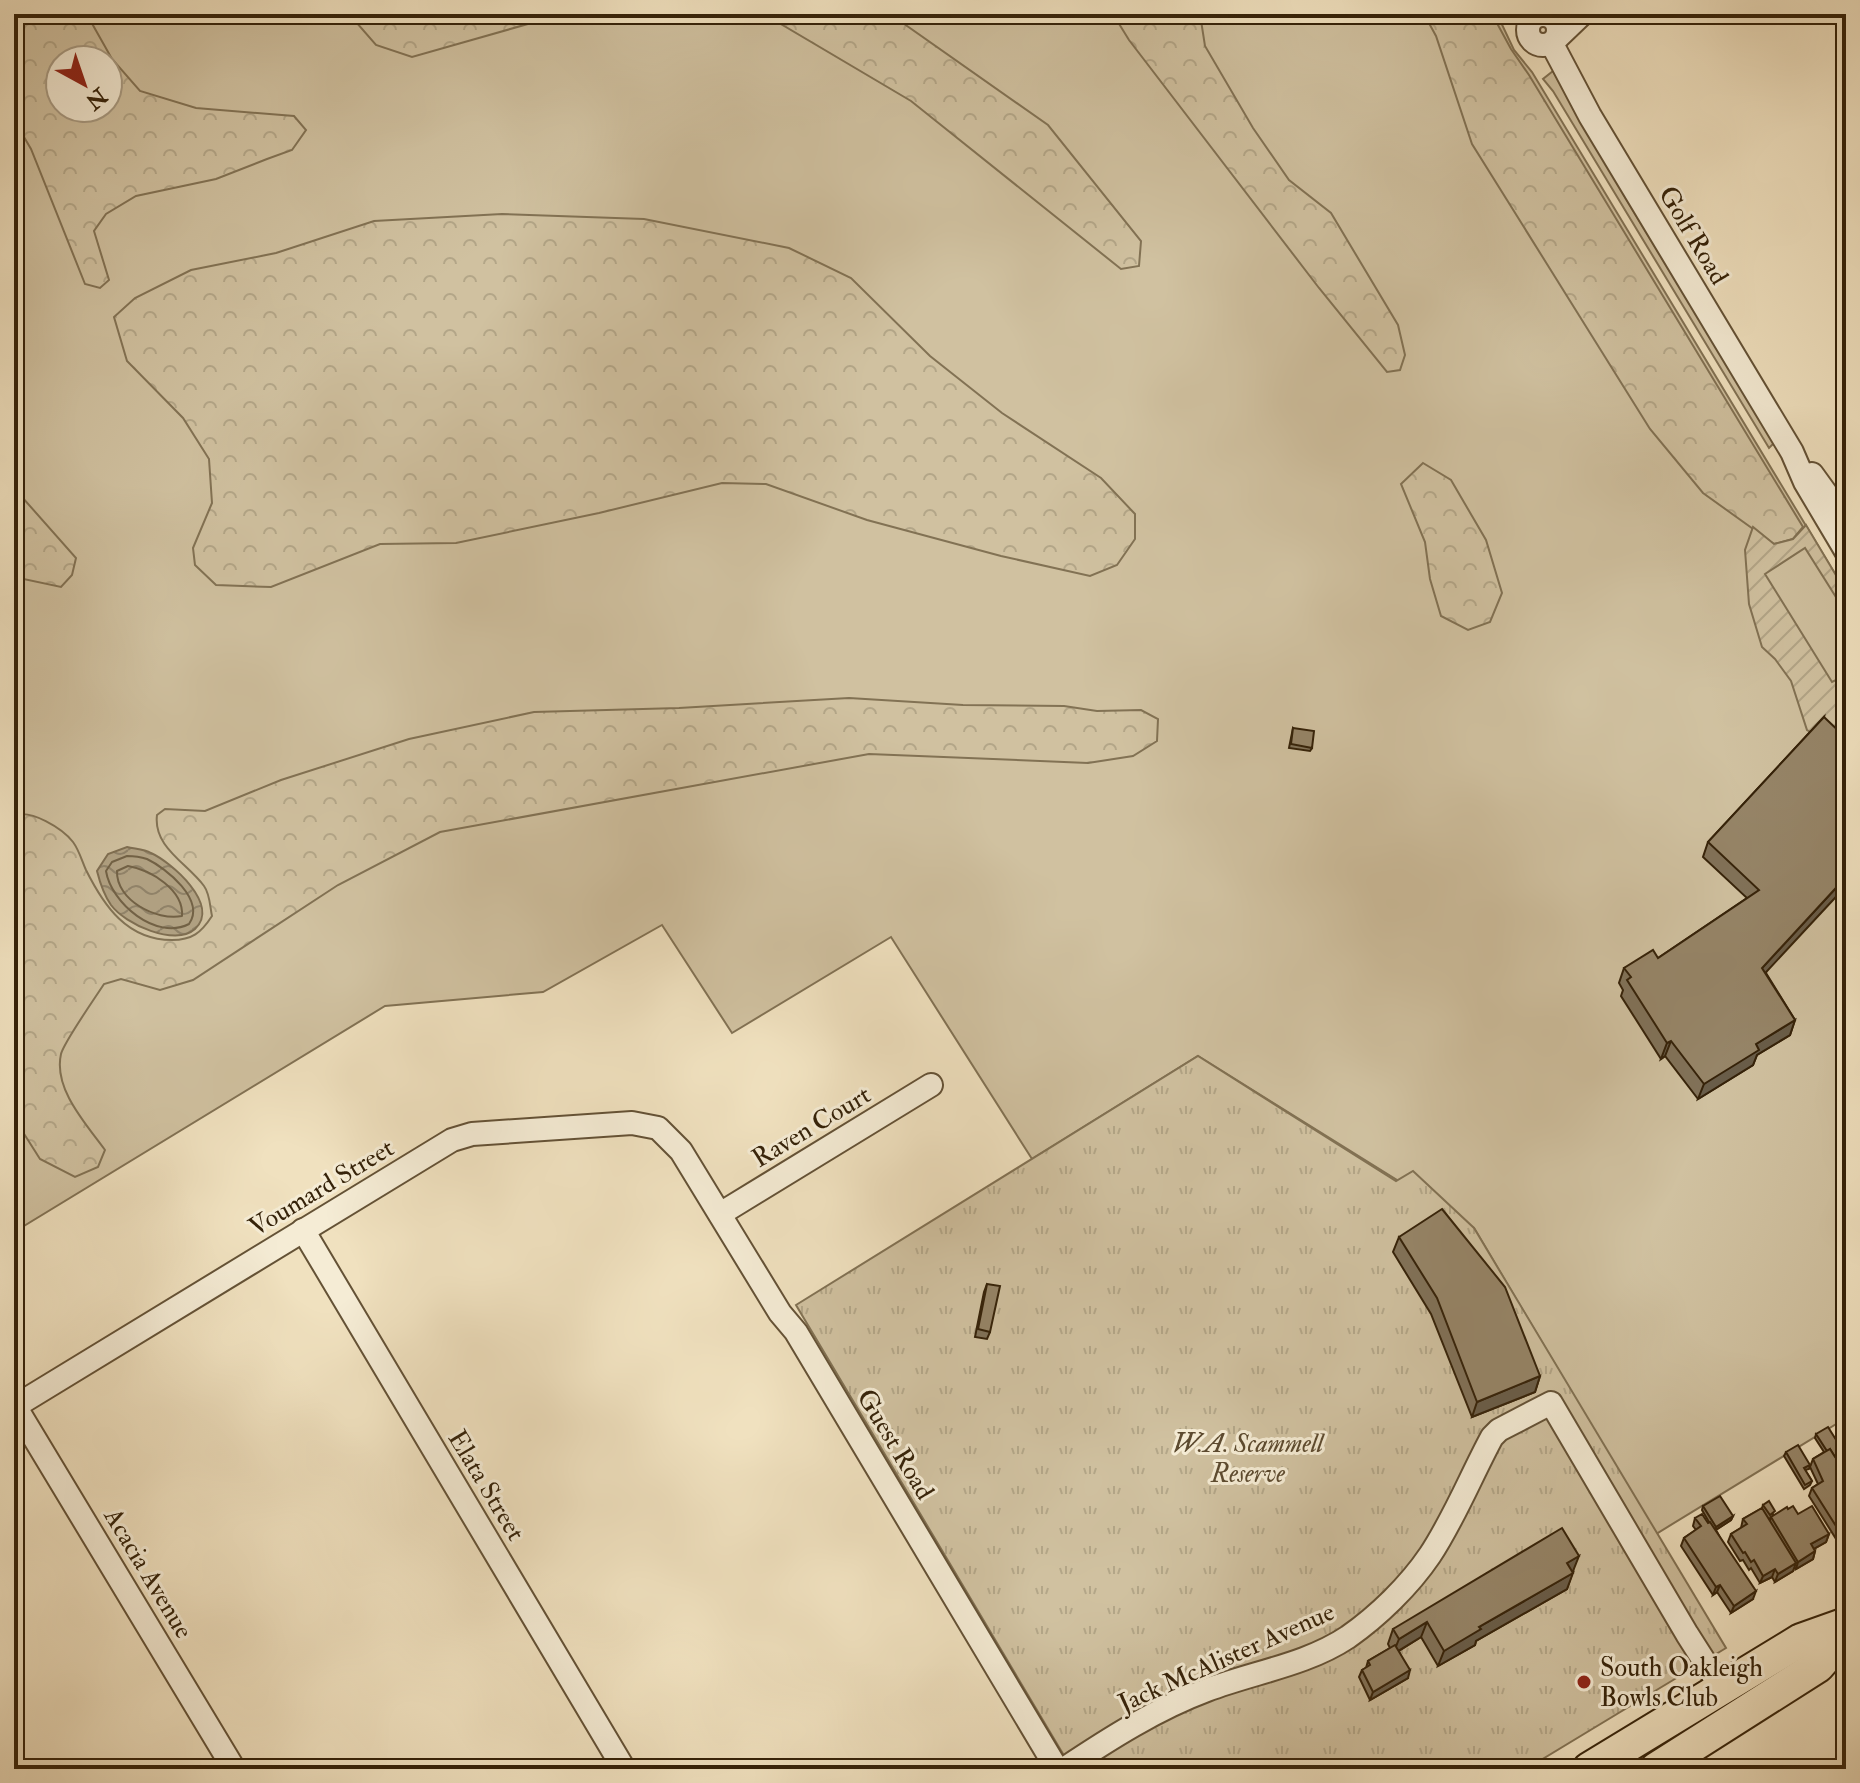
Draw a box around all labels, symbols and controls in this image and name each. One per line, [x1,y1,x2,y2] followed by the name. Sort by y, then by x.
[44,44,124,124] north arrow
[79,81,114,116] text: N
[1651,180,1735,291] street label: Golf Road
[746,1079,877,1175] street label: Raven Court
[243,1132,400,1244] street label: Voumard Street
[850,1383,941,1506] street label: Guest Road
[441,1424,532,1547] street label: Elata Street
[1173,1428,1325,1490] park label: W.A. Scammell Reserve
[96,1502,200,1645] street label: Acacia Avenue
[1113,1596,1339,1720] street label: Jack McAlister Avenue
[1600,1652,1763,1714] place label: South Oakleigh Bowls Club
[1575,1673,1593,1691] marker: South Oakleigh Bowls Club

